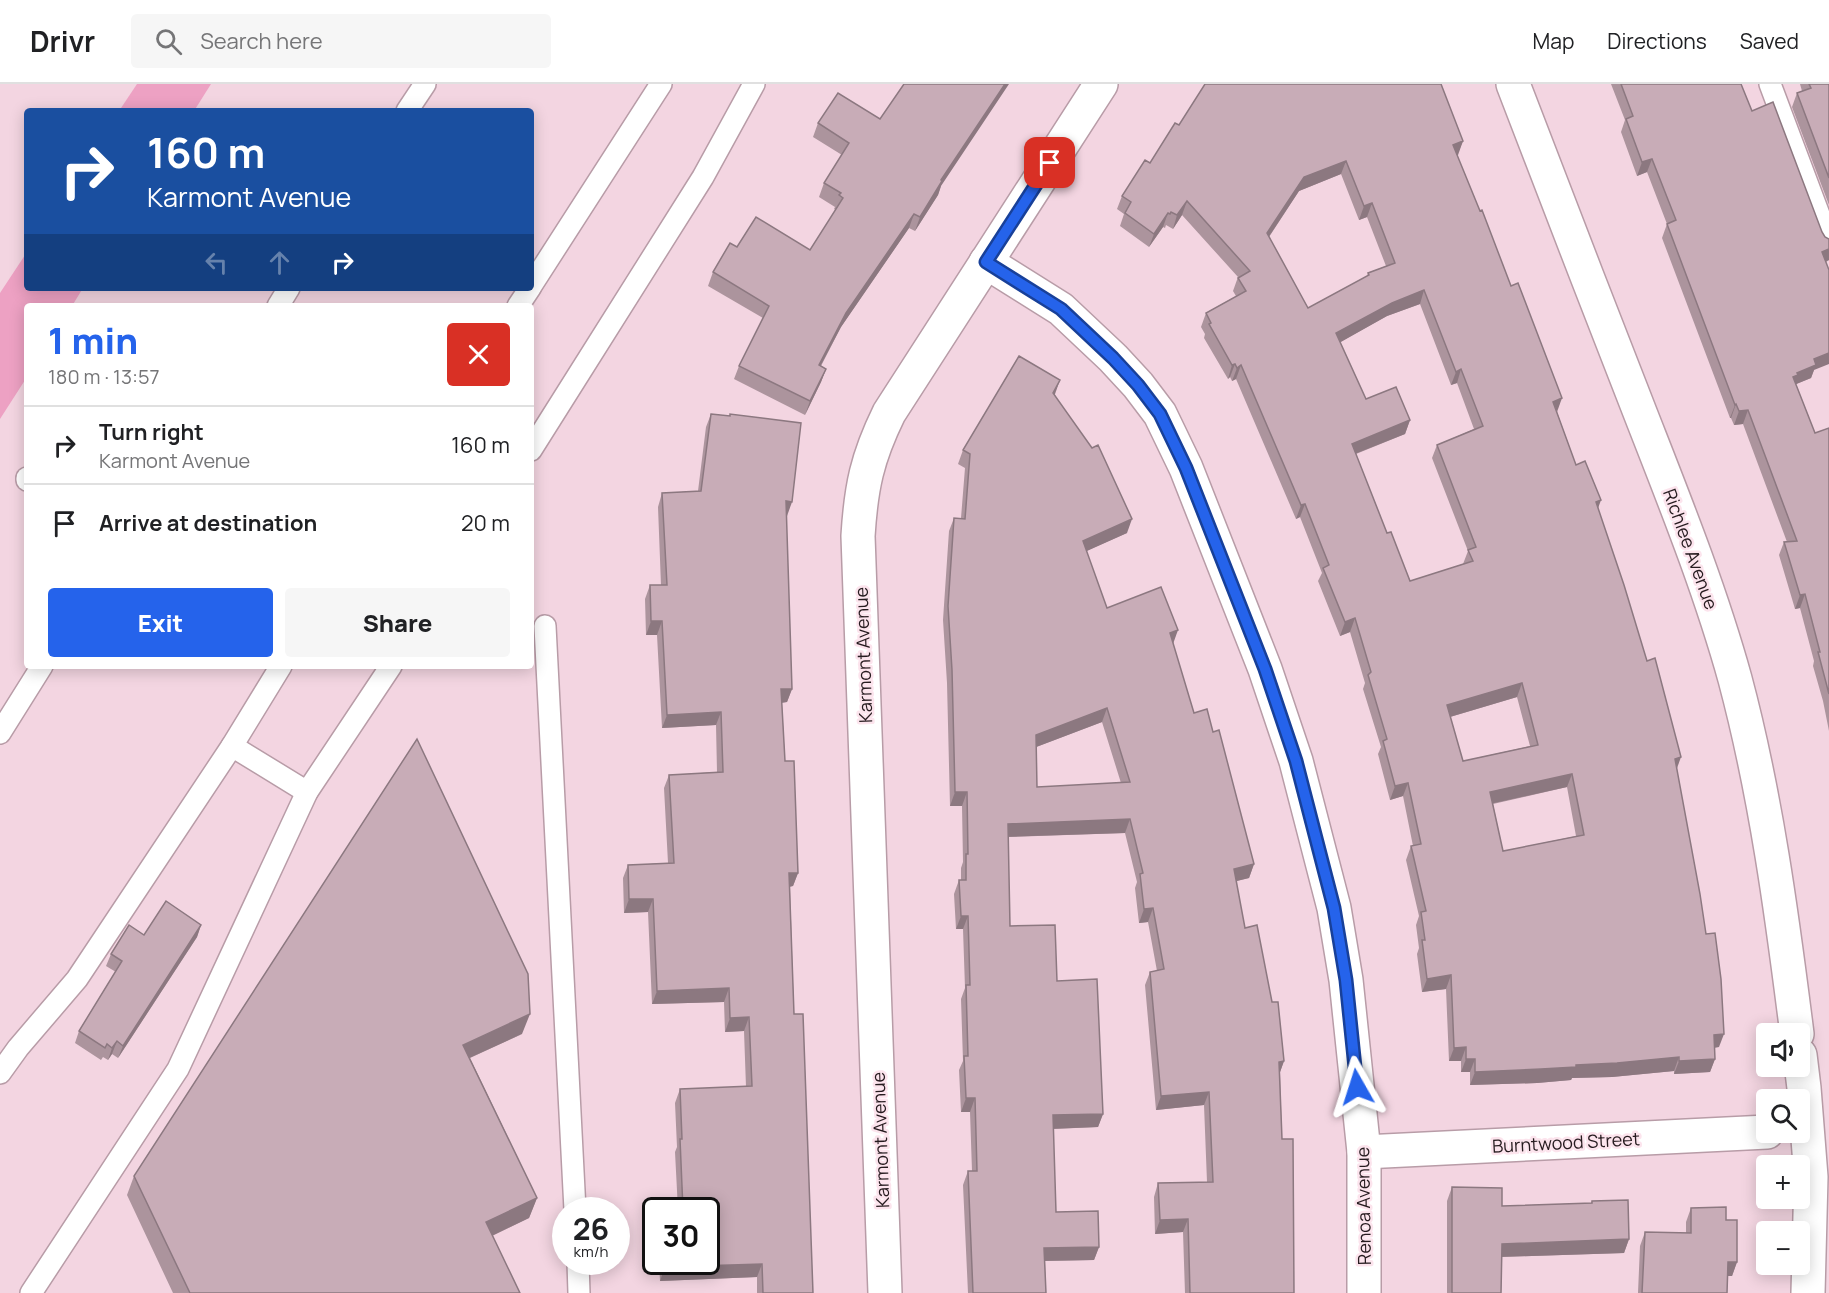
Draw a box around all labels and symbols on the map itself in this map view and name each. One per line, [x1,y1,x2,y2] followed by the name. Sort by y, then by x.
[1024,137,1075,188] pin
[1658,485,1724,613] street label: Richlee Avenue
[849,587,877,723] street label: Karmont Avenue
[1325,1055,1389,1119] position arrow
[866,1072,894,1208] street label: Karmont Avenue
[1491,1126,1641,1158] street label: Burntwood Street
[1350,1147,1376,1265] street label: Renoa Avenue
[642,1197,720,1275] speed limit sign: 30

